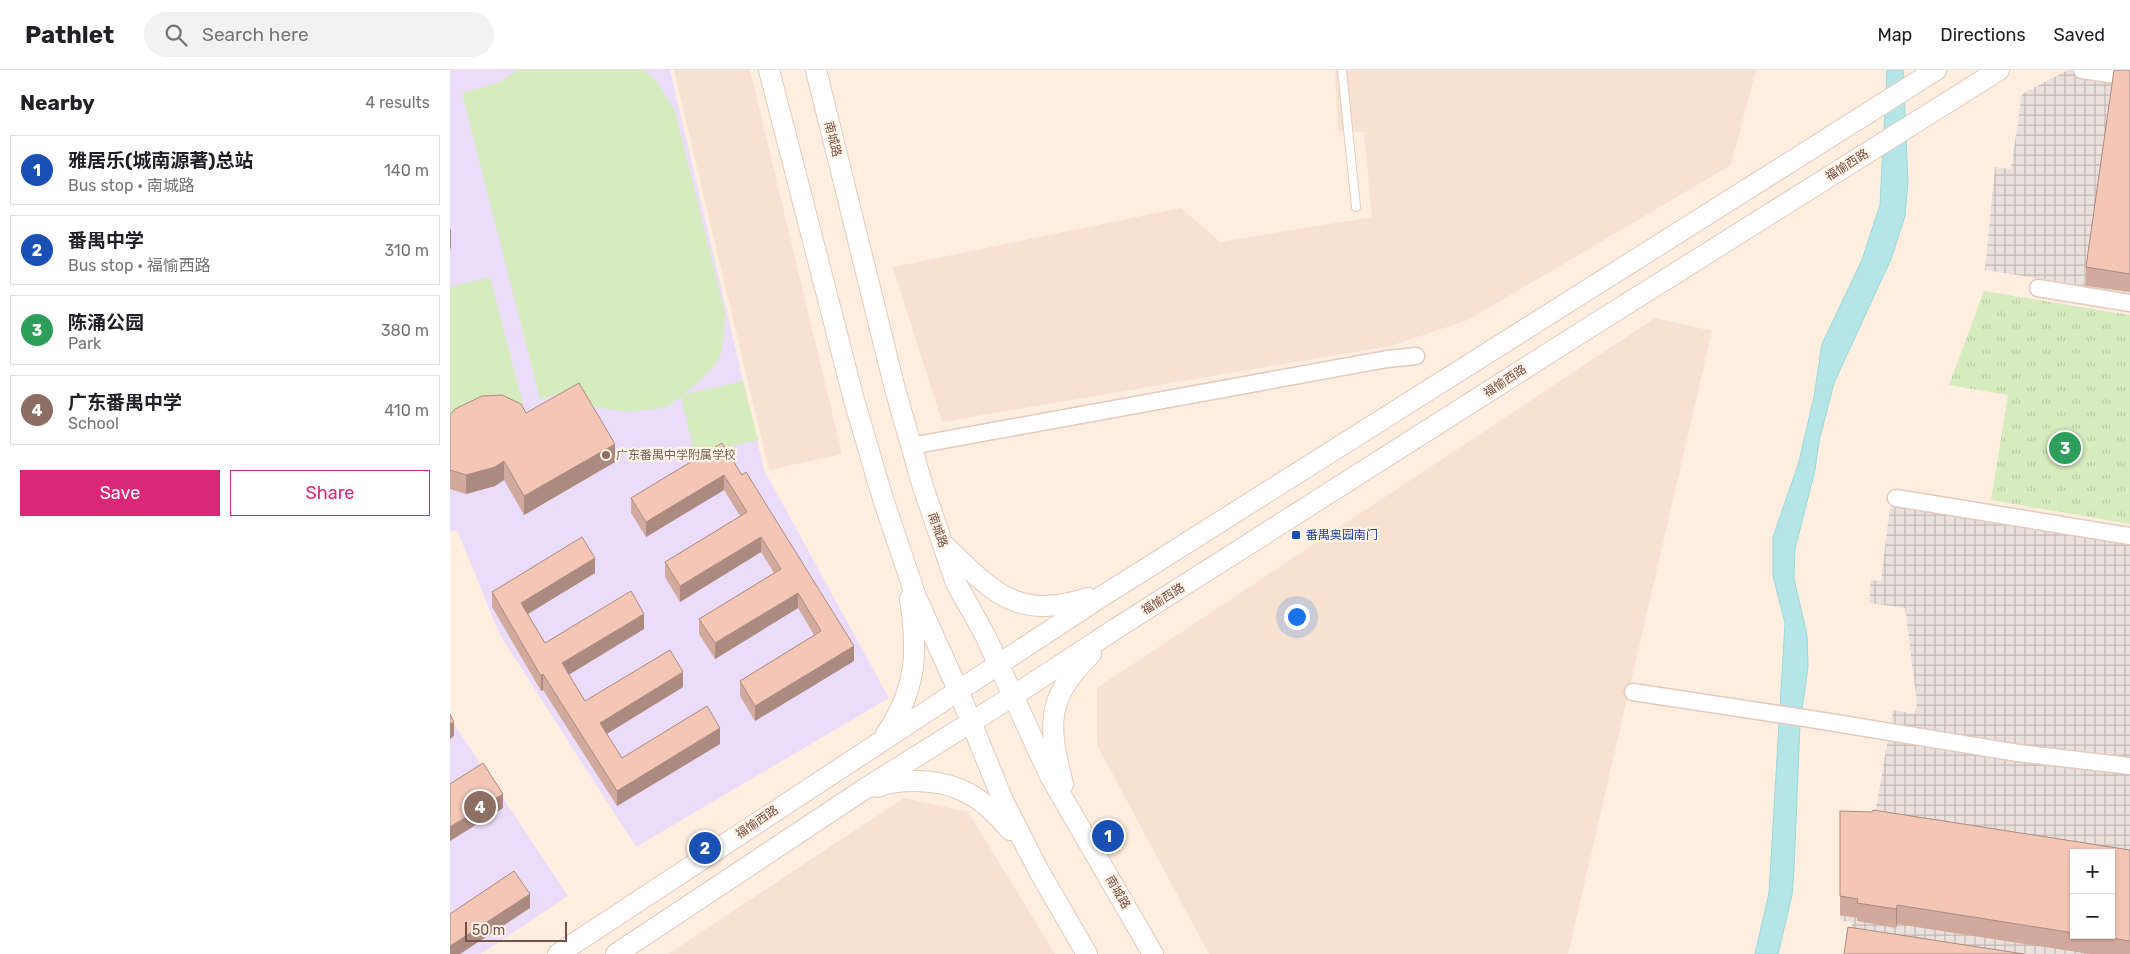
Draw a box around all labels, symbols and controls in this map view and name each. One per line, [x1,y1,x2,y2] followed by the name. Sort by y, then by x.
[144,12,494,57] search box
[25,21,114,49] text: Pathlet
[162,21,190,49] icon: search
[202,23,309,46] text: Search here
[1877,24,1912,46] text: Map
[1940,24,2026,46] text: Directions
[2054,24,2105,46] text: Saved
[20,90,95,115] text: Nearby
[365,93,430,112] text: 4 results
[822,120,844,158] street label: 南城路
[1823,146,1871,184] street label: 福愉西路
[68,149,254,172] text: 雅居乐(城南源著)总站
[33,161,41,180] text: 1
[384,161,429,180] text: 140 m
[68,176,195,195] text: Bus stop · 南城路
[68,229,144,252] text: 番禺中学
[32,241,42,260] text: 2
[385,241,429,260] text: 310 m
[68,256,211,275] text: Bus stop · 福愉西路
[68,311,144,334] text: 陈涌公园
[32,321,42,340] text: 3
[381,321,429,340] text: 380 m
[68,334,101,353] text: Park
[1481,362,1529,400] street label: 福愉西路
[68,391,182,414] text: 广东番禺中学
[32,401,42,420] text: 4
[384,401,429,420] text: 410 m
[68,414,119,433] text: School
[2049,429,2081,467] pin: 3
[616,448,736,462] place label: 广东番禺中学附属学校
[600,449,612,461] marker: 广东番禺中学附属学校
[20,470,220,516] button: Save
[230,470,430,516] button: Share
[926,511,950,549] street label: 南城路
[1306,528,1378,542] place label: 番禺奥园南门
[1290,529,1302,541] marker: 番禺奥园南门
[1139,580,1187,618] street label: 福愉西路
[1284,604,1310,630] your location
[464,788,496,826] pin: 4
[733,803,781,841] street label: 福愉西路
[1092,817,1124,855] pin: 1
[689,829,721,867] pin: 2
[2070,849,2115,939] map controls
[2070,849,2115,894] button: +
[1103,873,1133,911] street label: 南城路
[2070,894,2115,939] button: −
[465,919,568,942] scale bar
[472,922,505,939] text: 50 m

